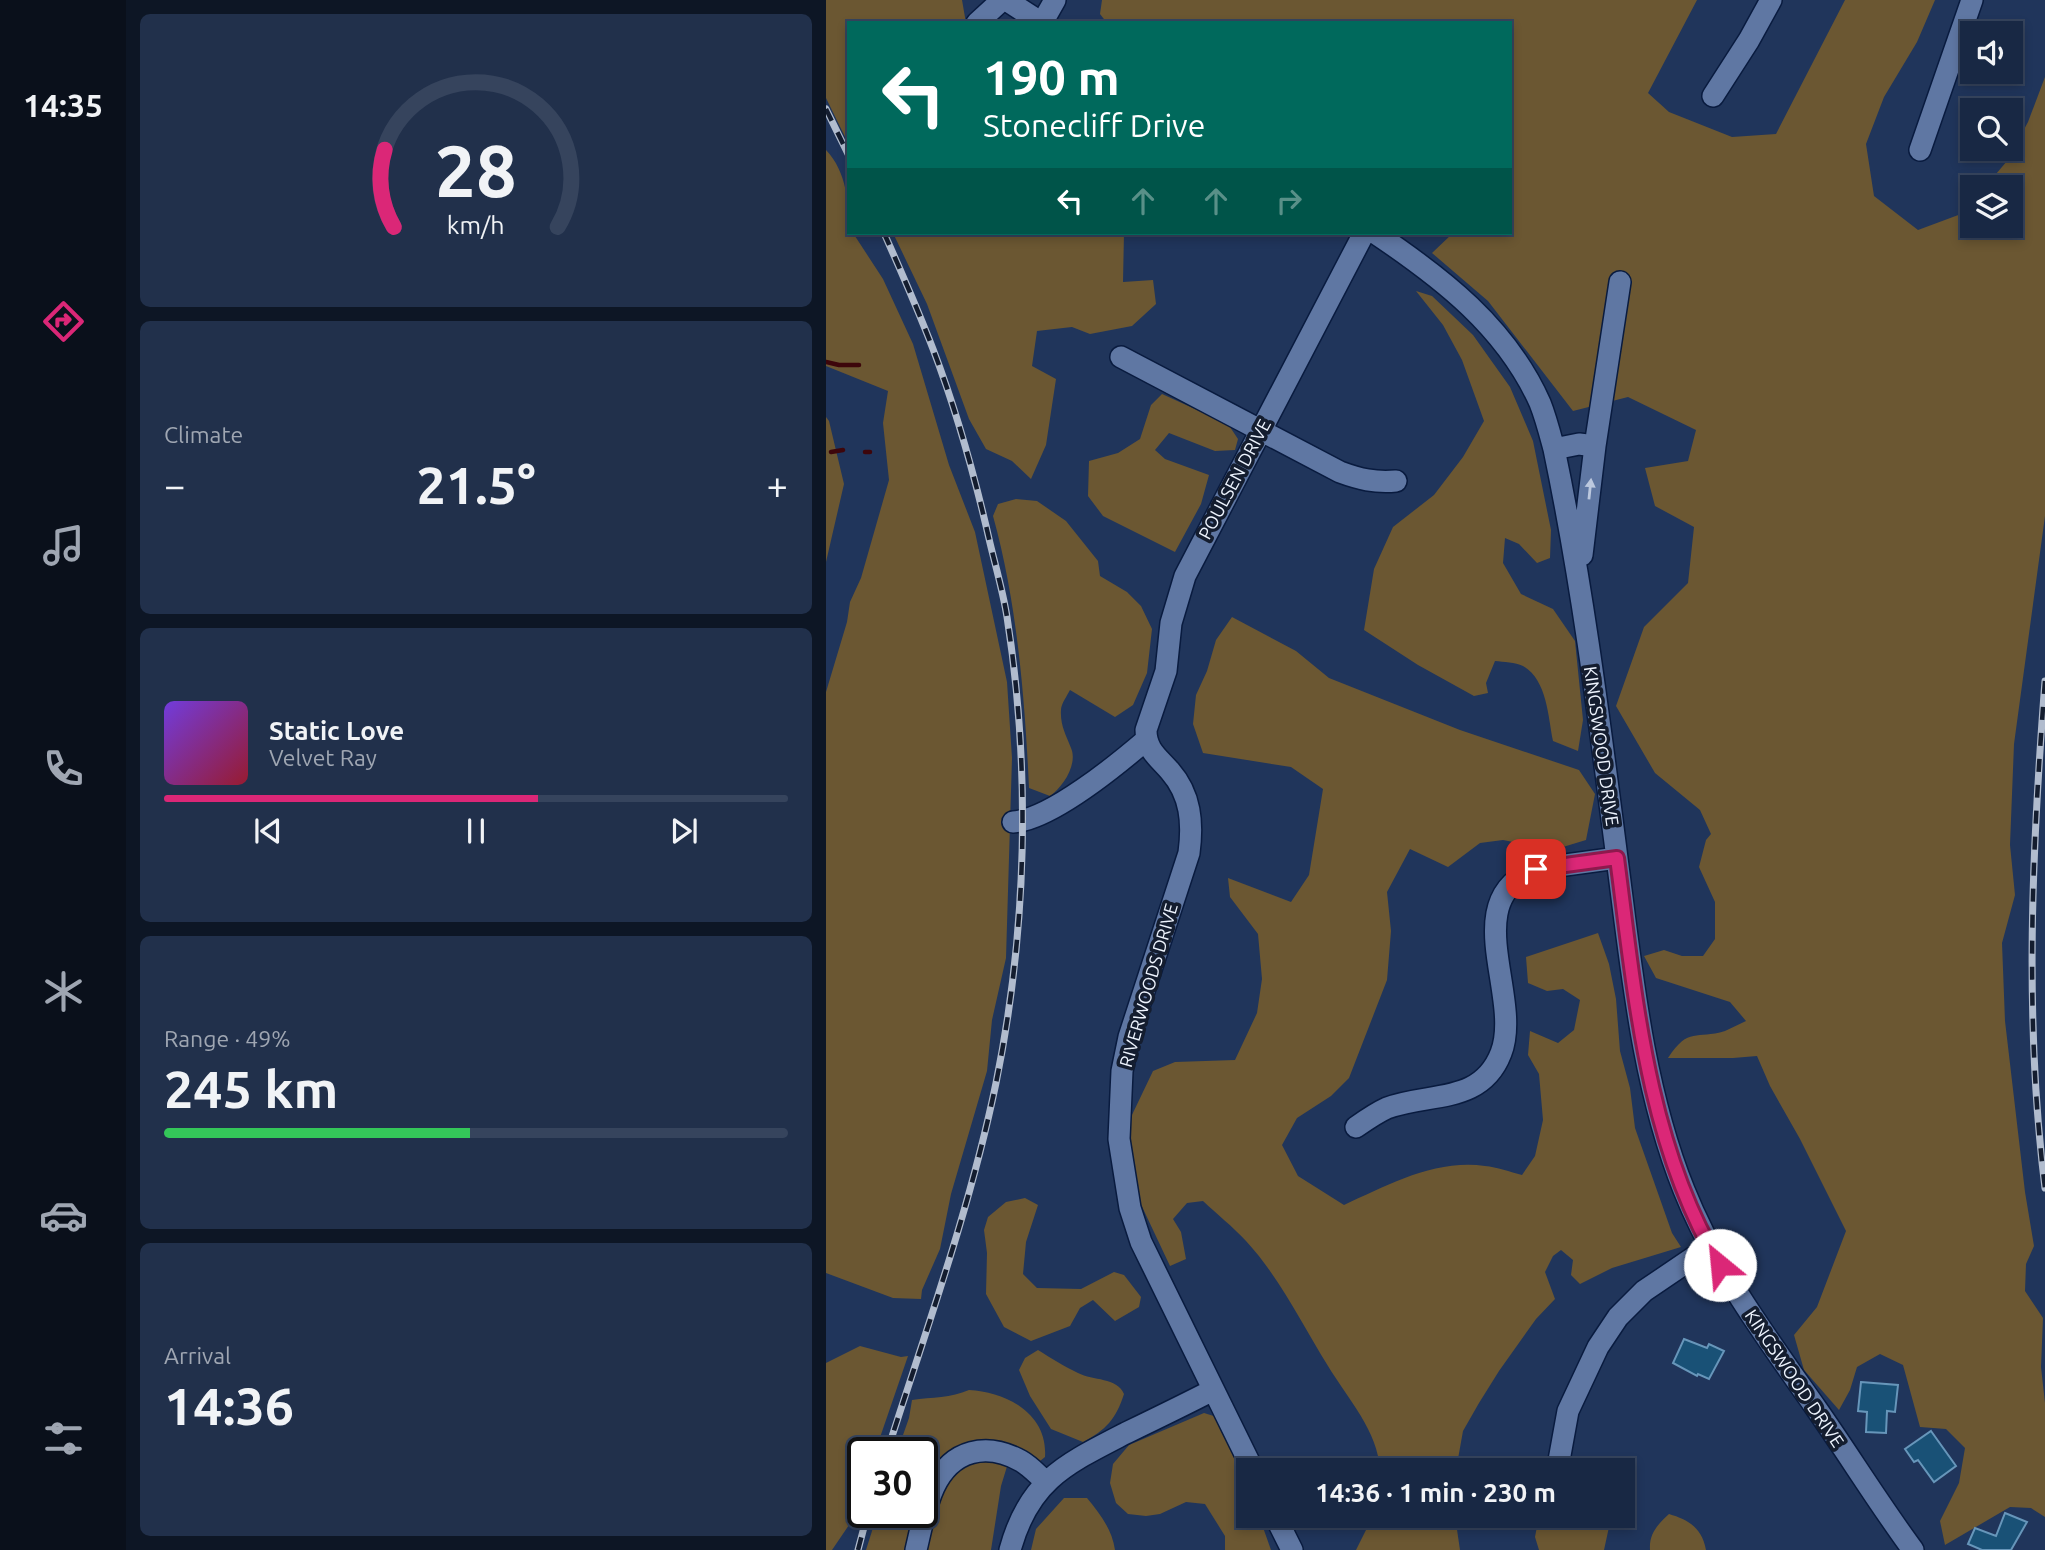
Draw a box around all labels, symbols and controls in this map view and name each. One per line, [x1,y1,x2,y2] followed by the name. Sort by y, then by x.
[1960,21,2023,238] map controls
[1960,21,2023,84] button: sound
[868,49,959,140] icon: left
[983,49,1120,104] text: 190 m
[23,87,103,123] text: 14:35
[1960,98,2023,161] button: search
[983,107,1205,143] text: Stonecliff Drive
[435,129,517,211] text: 28
[1960,175,2023,238] button: layers
[1051,182,1089,220] icon: left
[1124,182,1162,220] icon: ahead
[1197,182,1235,220] icon: ahead
[1270,182,1308,220] icon: right
[447,210,505,238] text: km/h
[39,297,88,346] icon: directions
[1194,416,1274,542] street label: POULSEN DRIVE
[164,422,243,447] text: Climate
[416,456,536,514] text: 21.5°
[164,464,185,506] text: −
[767,464,788,506] text: +
[1584,478,1595,500] one-way arrow
[39,521,88,570] icon: music
[1581,665,1623,827] street label: KINGSWOOD DRIVE
[269,716,404,745] text: Static Love
[39,744,88,793] icon: phone
[269,745,377,770] text: Velvet Ray
[249,812,287,850] icon: previous
[457,812,495,850] icon: pause
[665,812,703,850] icon: next
[1506,839,1566,899] pin
[1517,850,1555,888] icon: arrive
[1115,901,1181,1069] street label: RIVERWOODS DRIVE
[39,967,88,1016] icon: climate
[164,1026,291,1051] text: Range · 49%
[164,1060,338,1118] text: 245 km
[39,1191,88,1240] icon: car
[1683,1228,1757,1302] position arrow
[1742,1306,1848,1450] street label: KINGSWOOD DRIVE
[164,1343,231,1368] text: Arrival
[164,1377,294,1435] text: 14:36
[39,1414,88,1463] icon: filters
[847,1437,938,1528] speed limit sign: 30
[1315,1478,1556,1507] text: 14:36 · 1 min · 230 m

